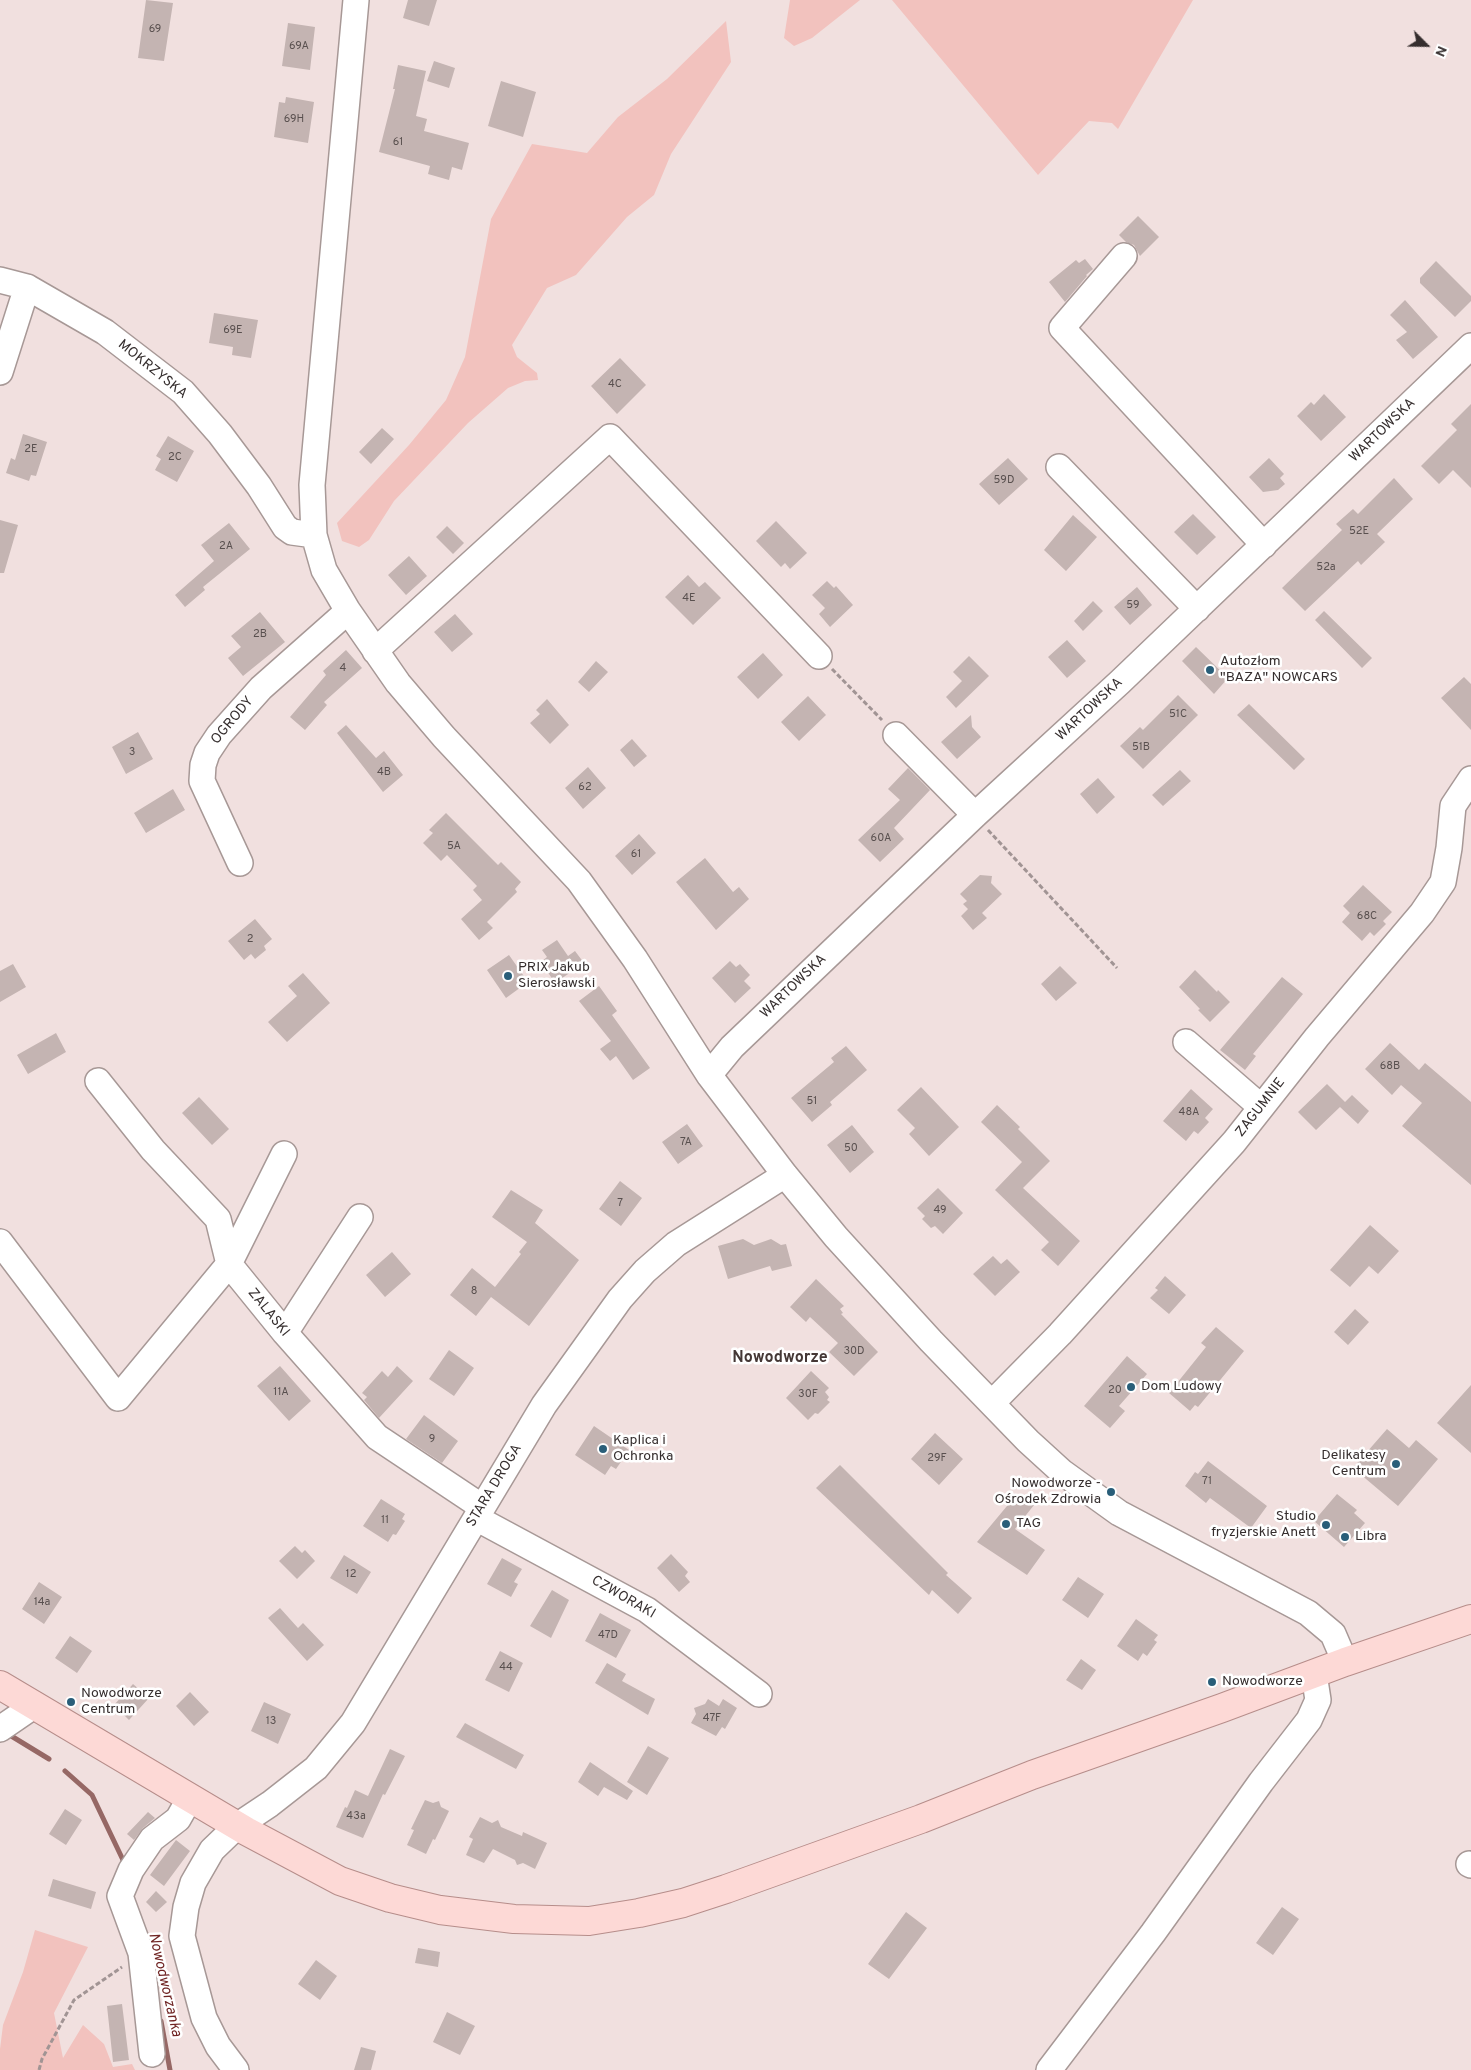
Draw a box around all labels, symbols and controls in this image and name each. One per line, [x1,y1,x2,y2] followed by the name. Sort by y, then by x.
[1401,20,1451,70] north arrow
[149,23,161,37] house number: 69
[289,40,309,54] house number: 69A
[1430,43,1450,59] text: N
[284,113,304,127] house number: 69H
[393,136,403,150] house number: 61
[223,324,243,338] house number: 69E
[114,337,190,403] street label: MOKRZYSKA
[608,378,622,392] house number: 4C
[1346,395,1420,467] street label: WARTOWSKA
[24,443,38,457] house number: 2E
[168,451,182,465] house number: 2C
[994,474,1014,488] house number: 59D
[1349,525,1369,539] house number: 52E
[219,540,233,554] house number: 2A
[1316,561,1336,575] house number: 52a
[682,592,696,606] house number: 4E
[1126,599,1140,613] house number: 59
[253,628,267,642] house number: 2B
[1220,654,1338,686] place label: Autozłom "BAZA" NOWCARS
[340,662,346,676] house number: 4
[1204,664,1216,676] marker: Autozłom "BAZA" NOWCARS
[1053,675,1127,745] street label: WARTOWSKA
[208,694,258,748] street label: OGRODY
[1169,708,1187,722] house number: 51C
[1132,741,1150,755] house number: 51B
[129,746,135,760] house number: 3
[377,766,391,780] house number: 4B
[578,781,592,795] house number: 62
[871,832,891,846] house number: 60A
[447,840,461,854] house number: 5A
[631,848,641,862] house number: 61
[1357,910,1377,924] house number: 68C
[247,933,253,947] house number: 2
[757,951,831,1023] street label: WARTOWSKA
[518,960,595,992] place label: PRIX Jakub Sierosławski
[502,970,514,982] marker: PRIX Jakub Sierosławski
[1380,1060,1400,1074] house number: 68B
[1233,1075,1289,1141] street label: ZAGUMNIE
[807,1095,817,1109] house number: 51
[1179,1106,1199,1120] house number: 48A
[680,1136,692,1150] house number: 7A
[844,1142,858,1156] house number: 50
[617,1197,623,1211] house number: 7
[933,1204,947,1218] house number: 49
[243,1285,293,1341] street label: ZALASKI
[471,1285,477,1299] house number: 8
[843,1345,865,1359] house number: 30D
[732,1349,828,1369] district label: Nowodworze
[1141,1379,1222,1395] place label: Dom Ludowy
[1125,1381,1137,1393] marker: Dom Ludowy
[1108,1384,1122,1398] house number: 20
[273,1386,289,1400] house number: 11A
[798,1388,818,1402] house number: 30F
[429,1433,435,1447] house number: 9
[613,1433,673,1465] place label: Kaplica i Ochronka
[464,1442,526,1530] street label: STARA DROGA
[597,1443,609,1455] marker: Kaplica i Ochronka
[1321,1448,1386,1480] place label: Delikatesy Centrum
[927,1452,947,1466] house number: 29F
[1390,1458,1402,1470] marker: Delikatesy Centrum
[1202,1475,1212,1489] house number: 71
[995,1476,1101,1508] place label: Nowodworze - Ośrodek Zdrowia
[1105,1486,1117,1498] marker: Nowodworze - Ośrodek Zdrowia
[1211,1509,1316,1541] place label: Studio fryzjerskie Anett
[381,1514,389,1528] house number: 11
[1016,1516,1041,1532] place label: TAG
[1000,1518,1012,1530] marker: TAG
[1320,1519,1332,1531] marker: Studio fryzjerskie Anett
[1355,1529,1387,1545] place label: Libra
[1339,1531,1351,1543] marker: Libra
[346,1568,356,1582] house number: 12
[588,1573,658,1623] street label: CZWORAKI
[34,1596,50,1610] house number: 14a
[598,1629,618,1643] house number: 47D
[499,1661,513,1675] house number: 44
[1222,1674,1303,1690] place label: Nowodworze
[1206,1676,1218,1688] marker: Nowodworze
[81,1686,162,1718] place label: Nowodworze Centrum
[65,1696,77,1708] marker: Nowodworze Centrum
[703,1712,721,1726] house number: 47F
[266,1715,276,1729] house number: 13
[346,1810,366,1824] house number: 43a
[143,1931,185,2039] water label: Nowodworzanka

